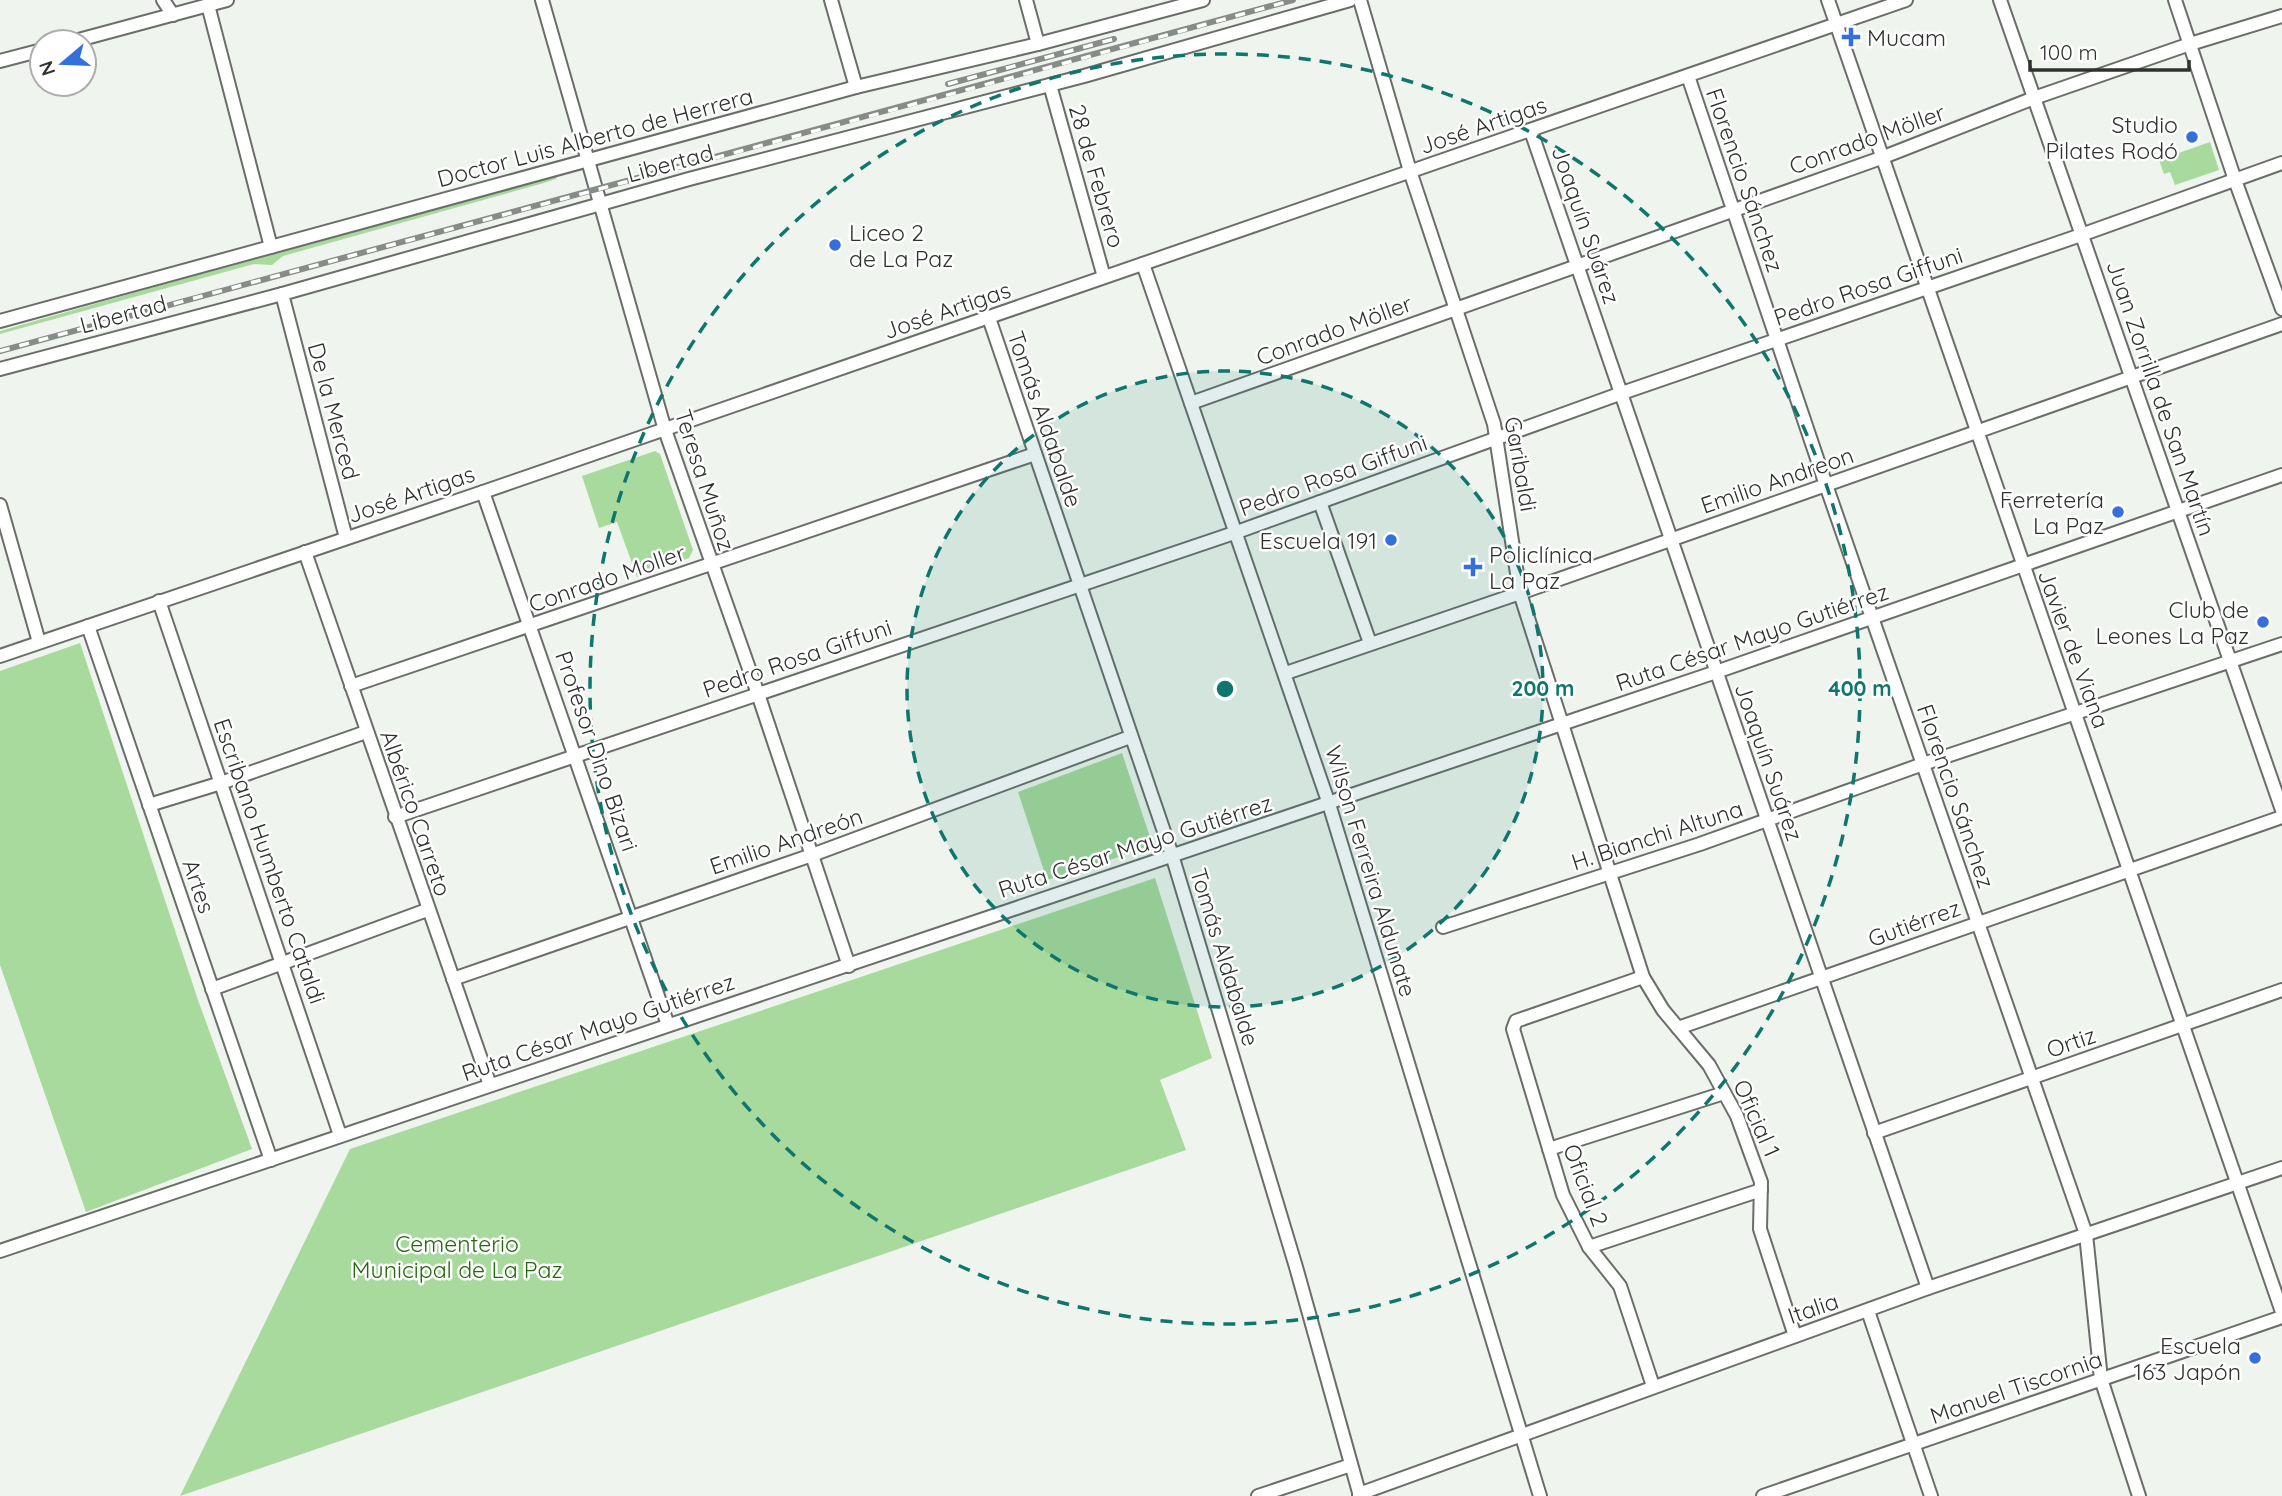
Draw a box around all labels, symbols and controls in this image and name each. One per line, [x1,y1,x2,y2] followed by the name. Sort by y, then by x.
[1867,23,1946,52] place label: Mucam
[1841,27,1861,47] marker: Mucam
[28,28,98,98] north arrow
[2030,28,2189,72] scale bar
[2040,39,2098,65] text: 100 m
[33,58,61,79] text: N
[434,81,756,193] street label: Doctor Luis Alberto de Herrera
[1700,84,1790,276] street label: Florencio Sánchez
[1416,90,1550,160] street label: José Artigas
[1785,97,1949,181] street label: Conrado Möller
[1063,101,1131,251] street label: 28 de Febrero
[2045,110,2178,165] place label: Studio Pilates Rodó
[2184,129,2200,145] marker: Studio Pilates Rodó
[623,138,717,188] street label: Libertad
[1545,142,1627,308] street label: Joaquín Suárez
[849,218,953,273] place label: Liceo 2 de La Paz
[827,237,843,253] marker: Liceo 2 de La Paz
[1770,240,1966,332] street label: Pedro Rosa Giffuni
[2100,257,2222,539] street label: Juan Zorrilla de San Martín
[880,275,1014,345] street label: José Artigas
[1252,288,1416,372] street label: Conrado Möller
[76,289,170,339] street label: Libertad
[1001,327,1089,511] street label: Tomás Aldabalde
[302,339,366,483] street label: De la Merced
[669,406,741,554] street label: Teresa Muñoz
[1498,414,1544,514] street label: Garibaldi
[1235,428,1431,522] street label: Pedro Rosa Giffuni
[1697,440,1857,520] street label: Emilio Andreon
[344,459,478,529] street label: José Artigas
[2000,485,2104,540] place label: Ferretería La Paz
[2110,504,2126,520] marker: Ferretería La Paz
[1260,526,1377,555] place label: Escuela 191
[1383,532,1399,548] marker: Escuela 191
[525,538,689,618] street label: Conrado Moller
[1489,540,1593,595] place label: Policlínica La Paz
[1463,557,1483,577] marker: Policlínica La Paz
[2032,566,2116,732] street label: Javier de Viana
[1612,577,1892,697] street label: Ruta César Mayo Gutiérrez
[2096,595,2249,650] place label: Club de Leones La Paz
[699,612,895,704] street label: Pedro Rosa Giffuni
[2255,614,2271,630] marker: Club de Leones La Paz
[549,647,645,855] street label: Profesor Dino Bizari
[1512,675,1574,701] text: 200 m
[1828,675,1892,701] text: 400 m
[1213,677,1237,701] centre of rings
[1728,679,1810,845] street label: Joaquín Suárez
[1911,700,2001,892] street label: Florencio Sánchez
[207,715,333,1007] street label: Escribano Humberto Cataldi
[374,726,458,900] street label: Albérico Carreto
[1319,742,1423,1000] street label: Wilson Ferreira Aldunate
[994,788,1276,904] street label: Ruta César Mayo Gutiérrez
[1568,794,1746,876] street label: H. Bianchi Altuna
[706,801,866,881] street label: Emilio Andreón
[176,855,222,917] street label: Artes
[1184,864,1266,1050] street label: Tomás Aldabalde
[1864,893,1964,953] street label: Gutiérrez
[458,967,738,1087] street label: Ruta César Mayo Gutiérrez
[2043,1020,2099,1064] street label: Ortiz
[1727,1075,1787,1161] street label: Oficial 1
[1557,1140,1615,1230] street label: Oficial 2
[352,1229,562,1284] park label: Cementerio Municipal de La Paz
[1784,1286,1842,1330] street label: Italia
[2134,1331,2241,1386] place label: Escuela 163 Japón
[1926,1344,2106,1430] street label: Manuel Tiscornia
[2247,1350,2263,1366] marker: Escuela 163 Japón

